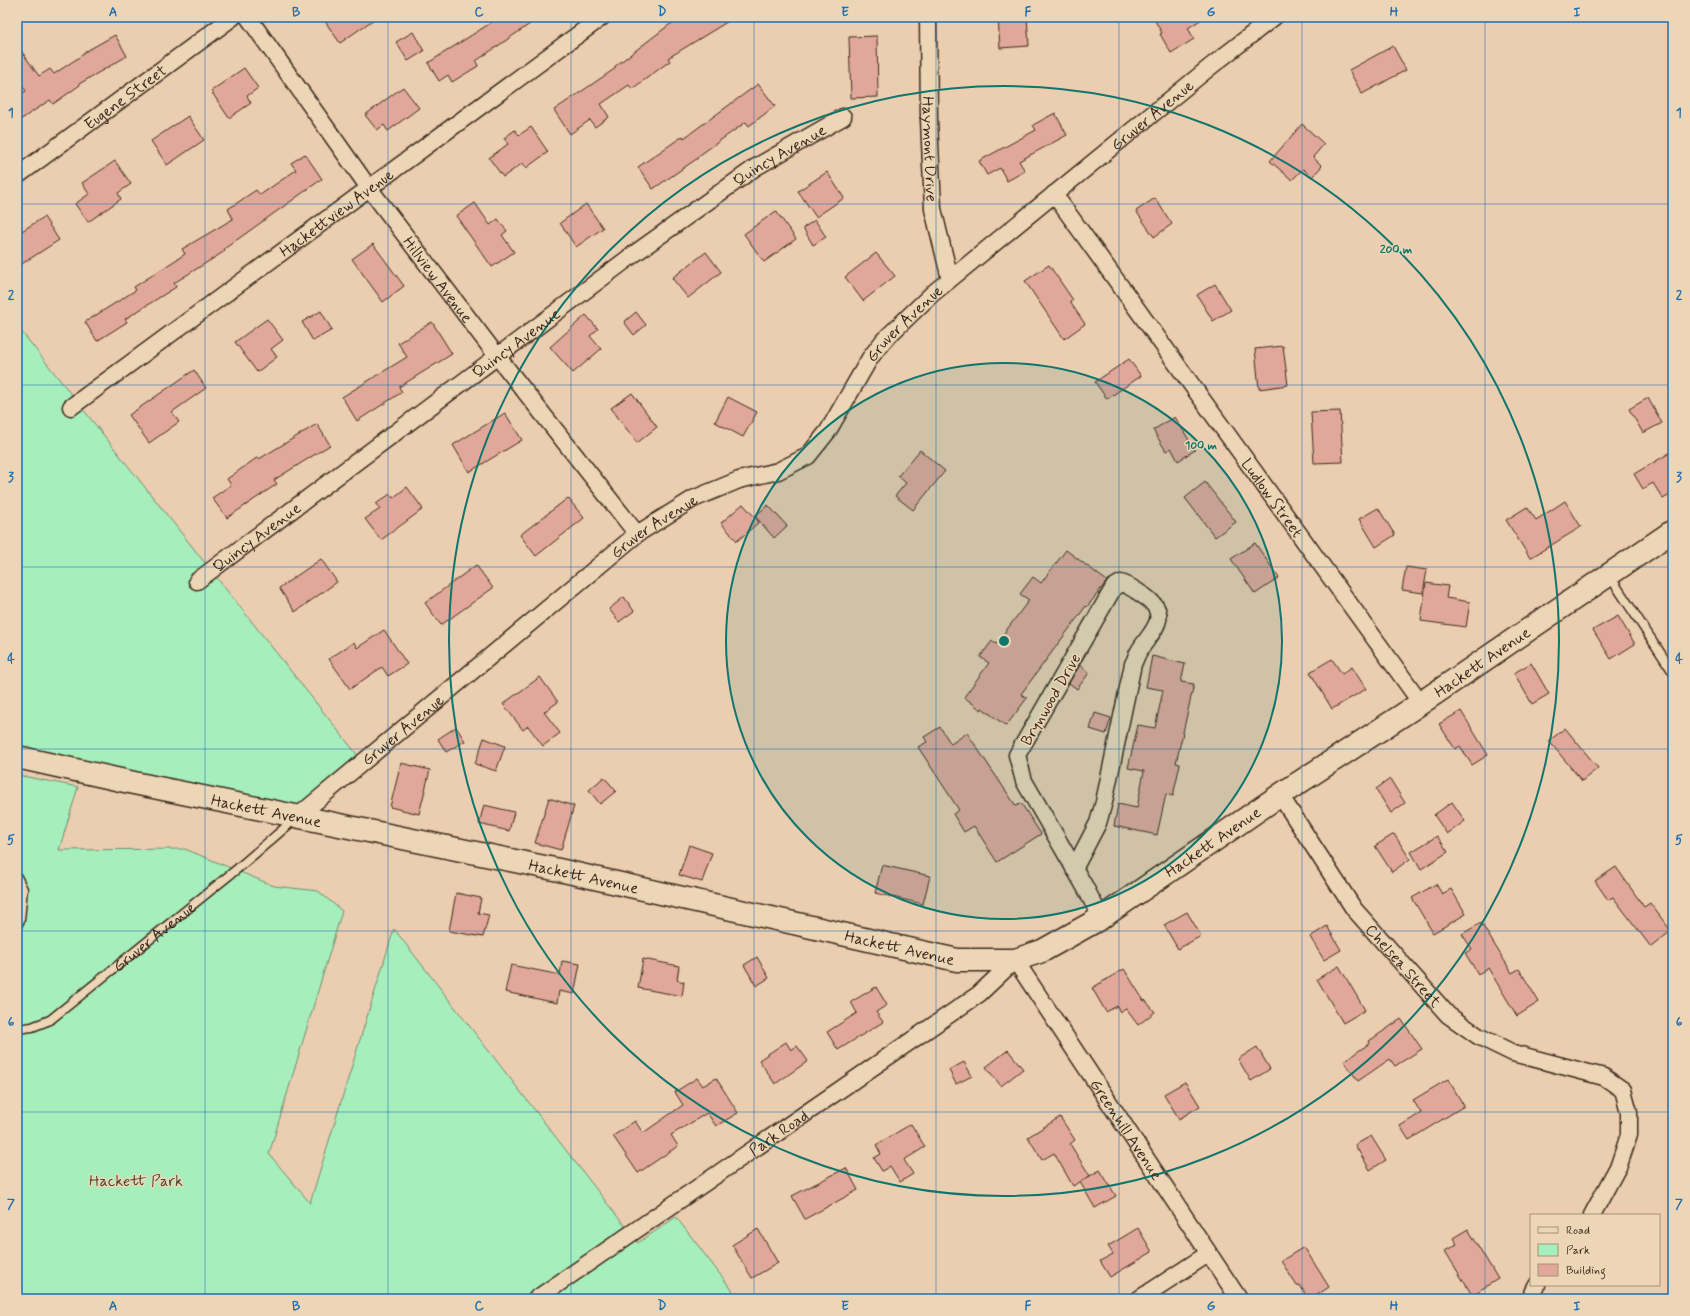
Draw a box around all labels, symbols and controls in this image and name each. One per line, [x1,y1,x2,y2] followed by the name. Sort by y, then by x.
[109,4,117,21] text: A
[292,4,301,21] text: B
[474,4,484,21] text: C
[658,4,667,21] text: D
[841,4,849,21] text: E
[1025,4,1032,21] text: F
[1207,4,1216,21] text: G
[1390,4,1399,21] text: H
[1574,4,1581,21] text: I
[80,60,172,135] street label: Eugene Street
[1107,75,1199,156] street label: Gruver Avenue
[917,96,942,202] street label: Haymont Drive
[8,105,14,122] text: 1
[1676,105,1682,122] text: 1
[729,120,831,192] street label: Quincy Avenue
[276,164,399,262] street label: Hackettview Avenue
[397,232,477,328] street label: Hillview Avenue
[1380,242,1413,258] text: 200 m
[862,280,948,367] street label: Gruver Avenue
[8,287,15,304] text: 2
[1676,287,1683,304] text: 2
[468,304,565,384] street label: Quincy Avenue
[1185,438,1218,454] text: 100 m
[1236,454,1307,542] street label: Ludlow Street
[8,469,14,486] text: 3
[1676,469,1682,486] text: 3
[607,489,702,564] street label: Gruver Avenue
[209,498,306,578] street label: Quincy Avenue
[1430,622,1535,703] street label: Hackett Avenue
[997,634,1011,648] centre of rings
[1016,650,1086,750] street label: Brynwood Drive
[7,651,15,668] text: 4
[1675,651,1683,668] text: 4
[358,690,449,771] street label: Gruver Avenue
[209,790,323,833] street label: Hackett Avenue
[1161,802,1266,883] street label: Hackett Avenue
[7,832,15,849] text: 5
[1675,832,1683,849] text: 5
[526,855,641,900] street label: Hackett Avenue
[109,897,201,977] street label: Gruver Avenue
[1360,920,1446,1013] street label: Chelsea Street
[842,926,957,971] street label: Hackett Avenue
[8,1014,15,1031] text: 6
[1676,1014,1683,1031] text: 6
[1084,1075,1167,1185] street label: Greenhill Avenue
[745,1106,813,1162] street label: Park Road
[89,1171,183,1192] park label: Hackett Park
[7,1196,15,1213] text: 7
[1675,1196,1683,1213] text: 7
[1530,1214,1660,1286] legend
[1566,1223,1590,1239] text: Road
[1566,1243,1590,1259] text: Park
[1566,1263,1606,1280] text: Building
[109,1298,117,1315] text: A
[292,1298,301,1315] text: B
[474,1298,484,1315] text: C
[658,1298,667,1315] text: D
[841,1298,849,1315] text: E
[1025,1298,1032,1315] text: F
[1207,1298,1216,1315] text: G
[1390,1298,1399,1315] text: H
[1574,1298,1581,1315] text: I

